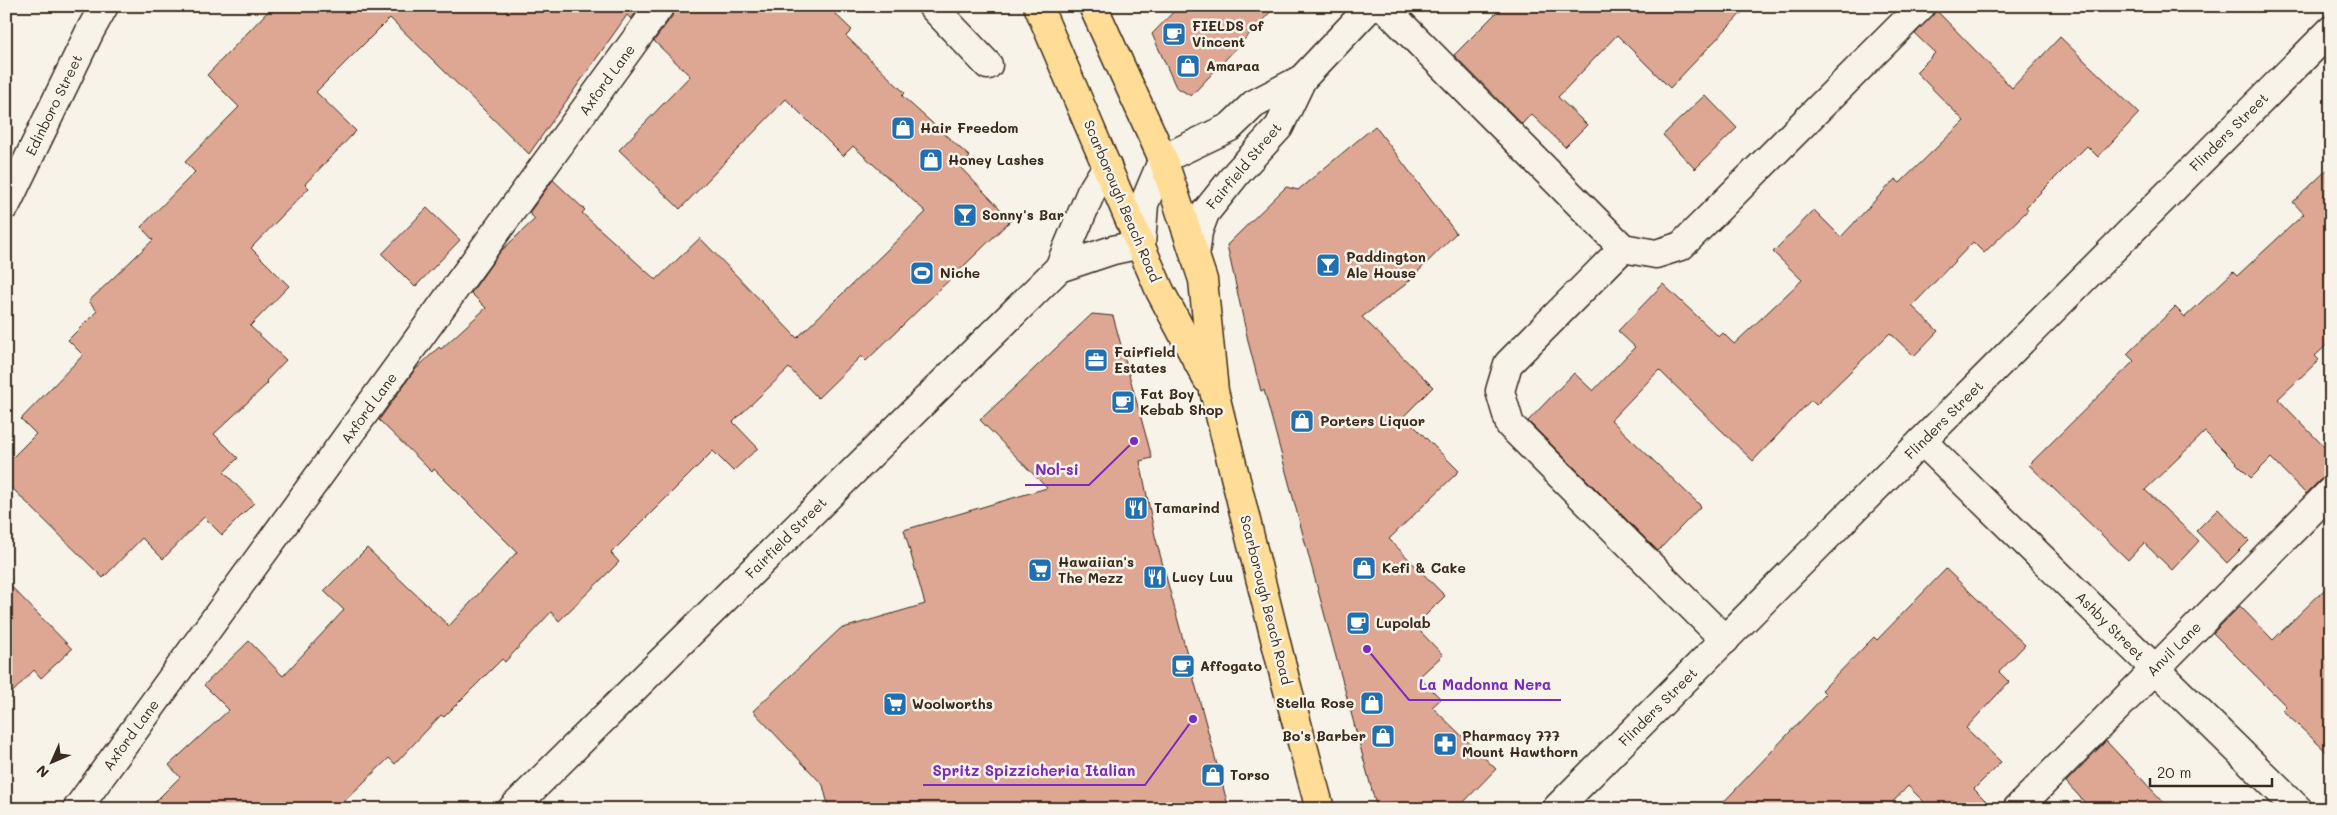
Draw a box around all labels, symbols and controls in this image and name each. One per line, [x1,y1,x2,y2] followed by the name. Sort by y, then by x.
[1192,16,1265,51] place label: FIELDS of Vincent
[1161,21,1187,47] cafe icon: FIELDS of Vincent
[574,40,639,119] street label: Axford Lane
[21,51,86,159] street label: Edinboro Street
[1175,53,1201,79] shop icon: Amaraa
[1206,56,1260,75] place label: Amaraa
[2185,88,2272,175] street label: Flinders Street
[890,115,916,141] shop icon: Hair Freedom
[1080,117,1165,285] street label: Scarborough Beach Road
[920,118,1018,137] place label: Hair Freedom
[1202,118,1286,213] street label: Fairfield Street
[918,147,944,173] shop icon: Honey Lashes
[948,150,1044,169] place label: Honey Lashes
[952,202,978,228] bar icon: Sonny's Bar
[982,205,1064,224] place label: Sonny's Bar
[1346,247,1426,282] place label: Paddington Ale House
[1315,252,1341,278] bar icon: Paddington Ale House
[909,260,935,286] sports icon: Niche
[940,263,980,282] place label: Niche
[1114,342,1175,377] place label: Fairfield Estates
[1083,347,1109,373] office icon: Fairfield Estates
[336,368,401,447] street label: Axford Lane
[1900,376,1987,463] street label: Flinders Street
[1140,384,1223,419] place label: Fat Boy Kebab Shop
[1110,389,1136,415] cafe icon: Fat Boy Kebab Shop
[1289,408,1315,434] shop icon: Porters Liquor
[1320,411,1425,430] place label: Porters Liquor
[1025,455,1089,485] callout: Nol-si
[1035,459,1079,479] text: Nol-si
[741,493,830,582] street label: Fairfield Street
[1123,495,1149,521] restaurant icon: Tamarind
[1154,498,1220,517] place label: Tamarind
[1236,513,1297,687] street label: Scarborough Beach Road
[1058,552,1134,587] place label: Hawaiian's The Mezz
[1351,555,1377,581] shop icon: Kefi & Cake
[1027,557,1053,583] supermarket icon: Hawaiian's The Mezz
[1382,558,1466,577] place label: Kefi & Cake
[1142,564,1168,590] restaurant icon: Lucy Luu
[1172,567,1233,586] place label: Lucy Luu
[2072,587,2149,664] street label: Ashby Street
[1345,610,1371,636] cafe icon: Lupolab
[1376,613,1431,632] place label: Lupolab
[2142,617,2205,680] street label: Anvil Lane
[1170,653,1196,679] cafe icon: Affogato
[1200,656,1262,675] place label: Affogato
[1614,663,1701,750] street label: Flinders Street
[1409,670,1561,700] callout: La Madonna Nera
[1419,674,1551,694] text: La Madonna Nera
[1359,690,1385,716] shop icon: Stella Rose
[882,691,908,717] supermarket icon: Woolworths
[1276,693,1354,712] place label: Stella Rose
[912,694,993,713] place label: Woolworths
[98,695,163,774] street label: Axford Lane
[1370,723,1396,749] shop icon: Bo's Barber
[1282,726,1366,745] place label: Bo's Barber
[1462,726,1578,761] place label: Pharmacy 777 Mount Hawthorn
[1432,731,1458,757] pharmacy icon: Pharmacy 777 Mount Hawthorn
[28,738,78,788] north arrow
[923,755,1145,785] callout: Spritz Spizzicheria Italian
[2150,755,2272,787] scale bar
[933,760,1135,780] text: Spritz Spizzicheria Italian
[32,761,53,782] text: N
[1200,762,1226,788] shop icon: Torso
[2157,762,2191,782] text: 20 m
[1230,765,1270,784] place label: Torso

